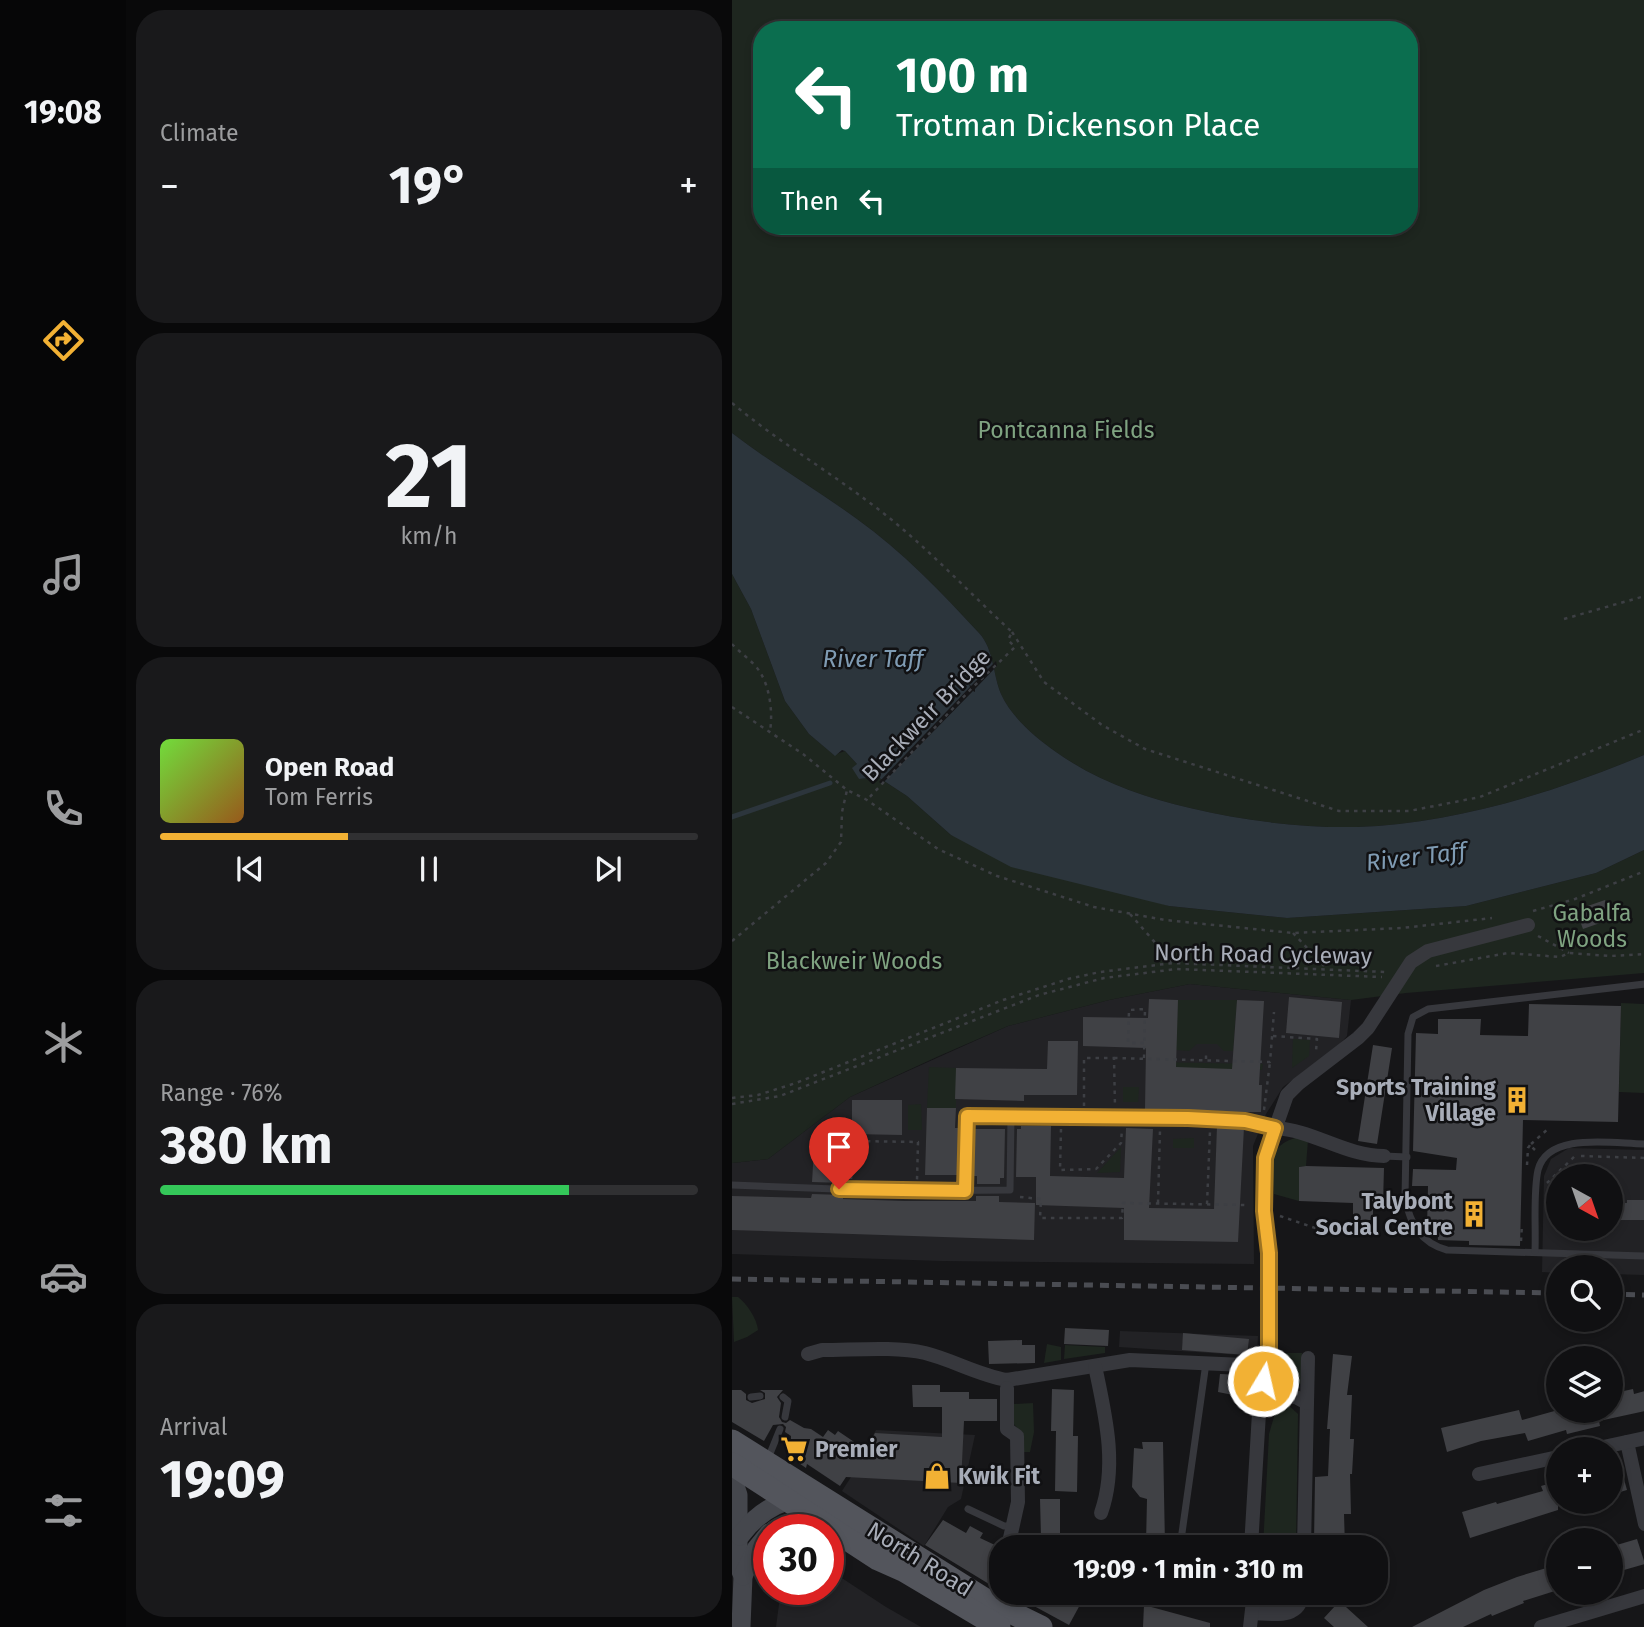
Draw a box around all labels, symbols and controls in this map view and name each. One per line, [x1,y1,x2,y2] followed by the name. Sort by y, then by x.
[896,46,1029,105] text: 100 m
[781,49,872,140] icon: left
[24,93,102,131] text: 19:08
[896,106,1260,144] text: Trotman Dickenson Place
[160,119,239,147] text: Climate
[389,154,469,217] text: 19°
[160,163,179,209] text: −
[679,163,698,209] text: +
[853,182,891,220] icon: left
[781,186,839,217] text: Then
[39,316,88,365] icon: directions
[977,416,1155,444] park label: Pontcanna Fields
[385,422,473,531] text: 21
[401,522,457,550] text: km/h
[39,550,88,599] icon: music
[856,643,996,787] street label: Blackweir Bridge
[823,645,926,673] water label: River Taff
[265,752,394,783] text: Open Road
[265,783,373,811] text: Tom Ferris
[39,784,88,833] icon: phone
[1364,837,1471,877] water label: River Taff
[231,850,269,888] icon: previous
[410,850,448,888] icon: pause
[589,850,627,888] icon: next
[1552,899,1632,953] park label: Gabalfa Woods
[1154,938,1373,970] street label: North Road Cycleway
[766,947,942,975] park label: Blackweir Woods
[39,1018,88,1067] icon: climate
[1336,1073,1496,1127] place label: Sports Training Village
[160,1079,282,1107] text: Range · 76%
[1502,1085,1532,1115] building icon: Sports Training Village
[160,1114,333,1177] text: 380 km
[809,1117,869,1189] pin
[820,1128,858,1166] icon: arrive
[1546,1164,1623,1241] north arrow
[1546,1164,1623,1605] map controls
[1315,1187,1454,1241] place label: Talybont Social Centre
[1459,1199,1489,1229] building icon: Talybont Social Centre
[39,1252,88,1301] icon: car
[1546,1255,1623,1332] button: search
[1226,1344,1300,1418] position arrow
[1546,1346,1623,1423] button: layers
[160,1413,227,1441] text: Arrival
[779,1434,809,1464] supermarket icon: Premier
[815,1435,898,1463] place label: Premier
[1546,1437,1623,1514] button: +
[160,1448,285,1511] text: 19:09
[922,1461,952,1491] shop icon: Kwik Fit
[958,1462,1041,1490] place label: Kwik Fit
[39,1486,88,1535] icon: filters
[753,1514,844,1605] speed limit sign: 30
[862,1516,978,1602] street label: North Road
[1546,1528,1623,1605] button: −
[1073,1554,1304,1585] text: 19:09 · 1 min · 310 m

